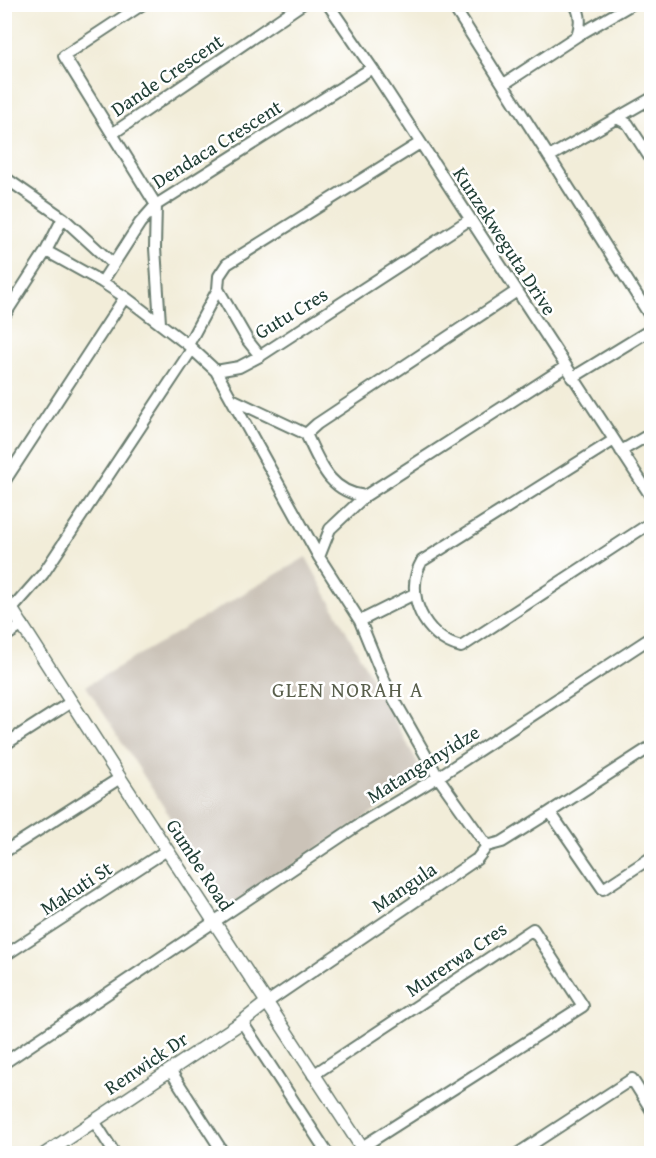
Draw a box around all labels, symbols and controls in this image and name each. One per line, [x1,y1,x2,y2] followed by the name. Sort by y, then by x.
[105,26,229,123] street label: Dande Crescent
[146,92,287,195] street label: Dendaca Crescent
[446,161,564,321] street label: Kunzekweguta Drive
[249,279,333,346] street label: Gutu Cres
[272,674,424,705] district label: GLEN NORAH A
[361,717,485,810] street label: Matanganyidze
[160,813,241,917] street label: Gumbe Road
[34,853,117,922] street label: Makuti St
[365,854,443,919] street label: Mangula
[399,914,512,1003] street label: Murerwa Cres
[98,1024,193,1101] street label: Renwick Dr

